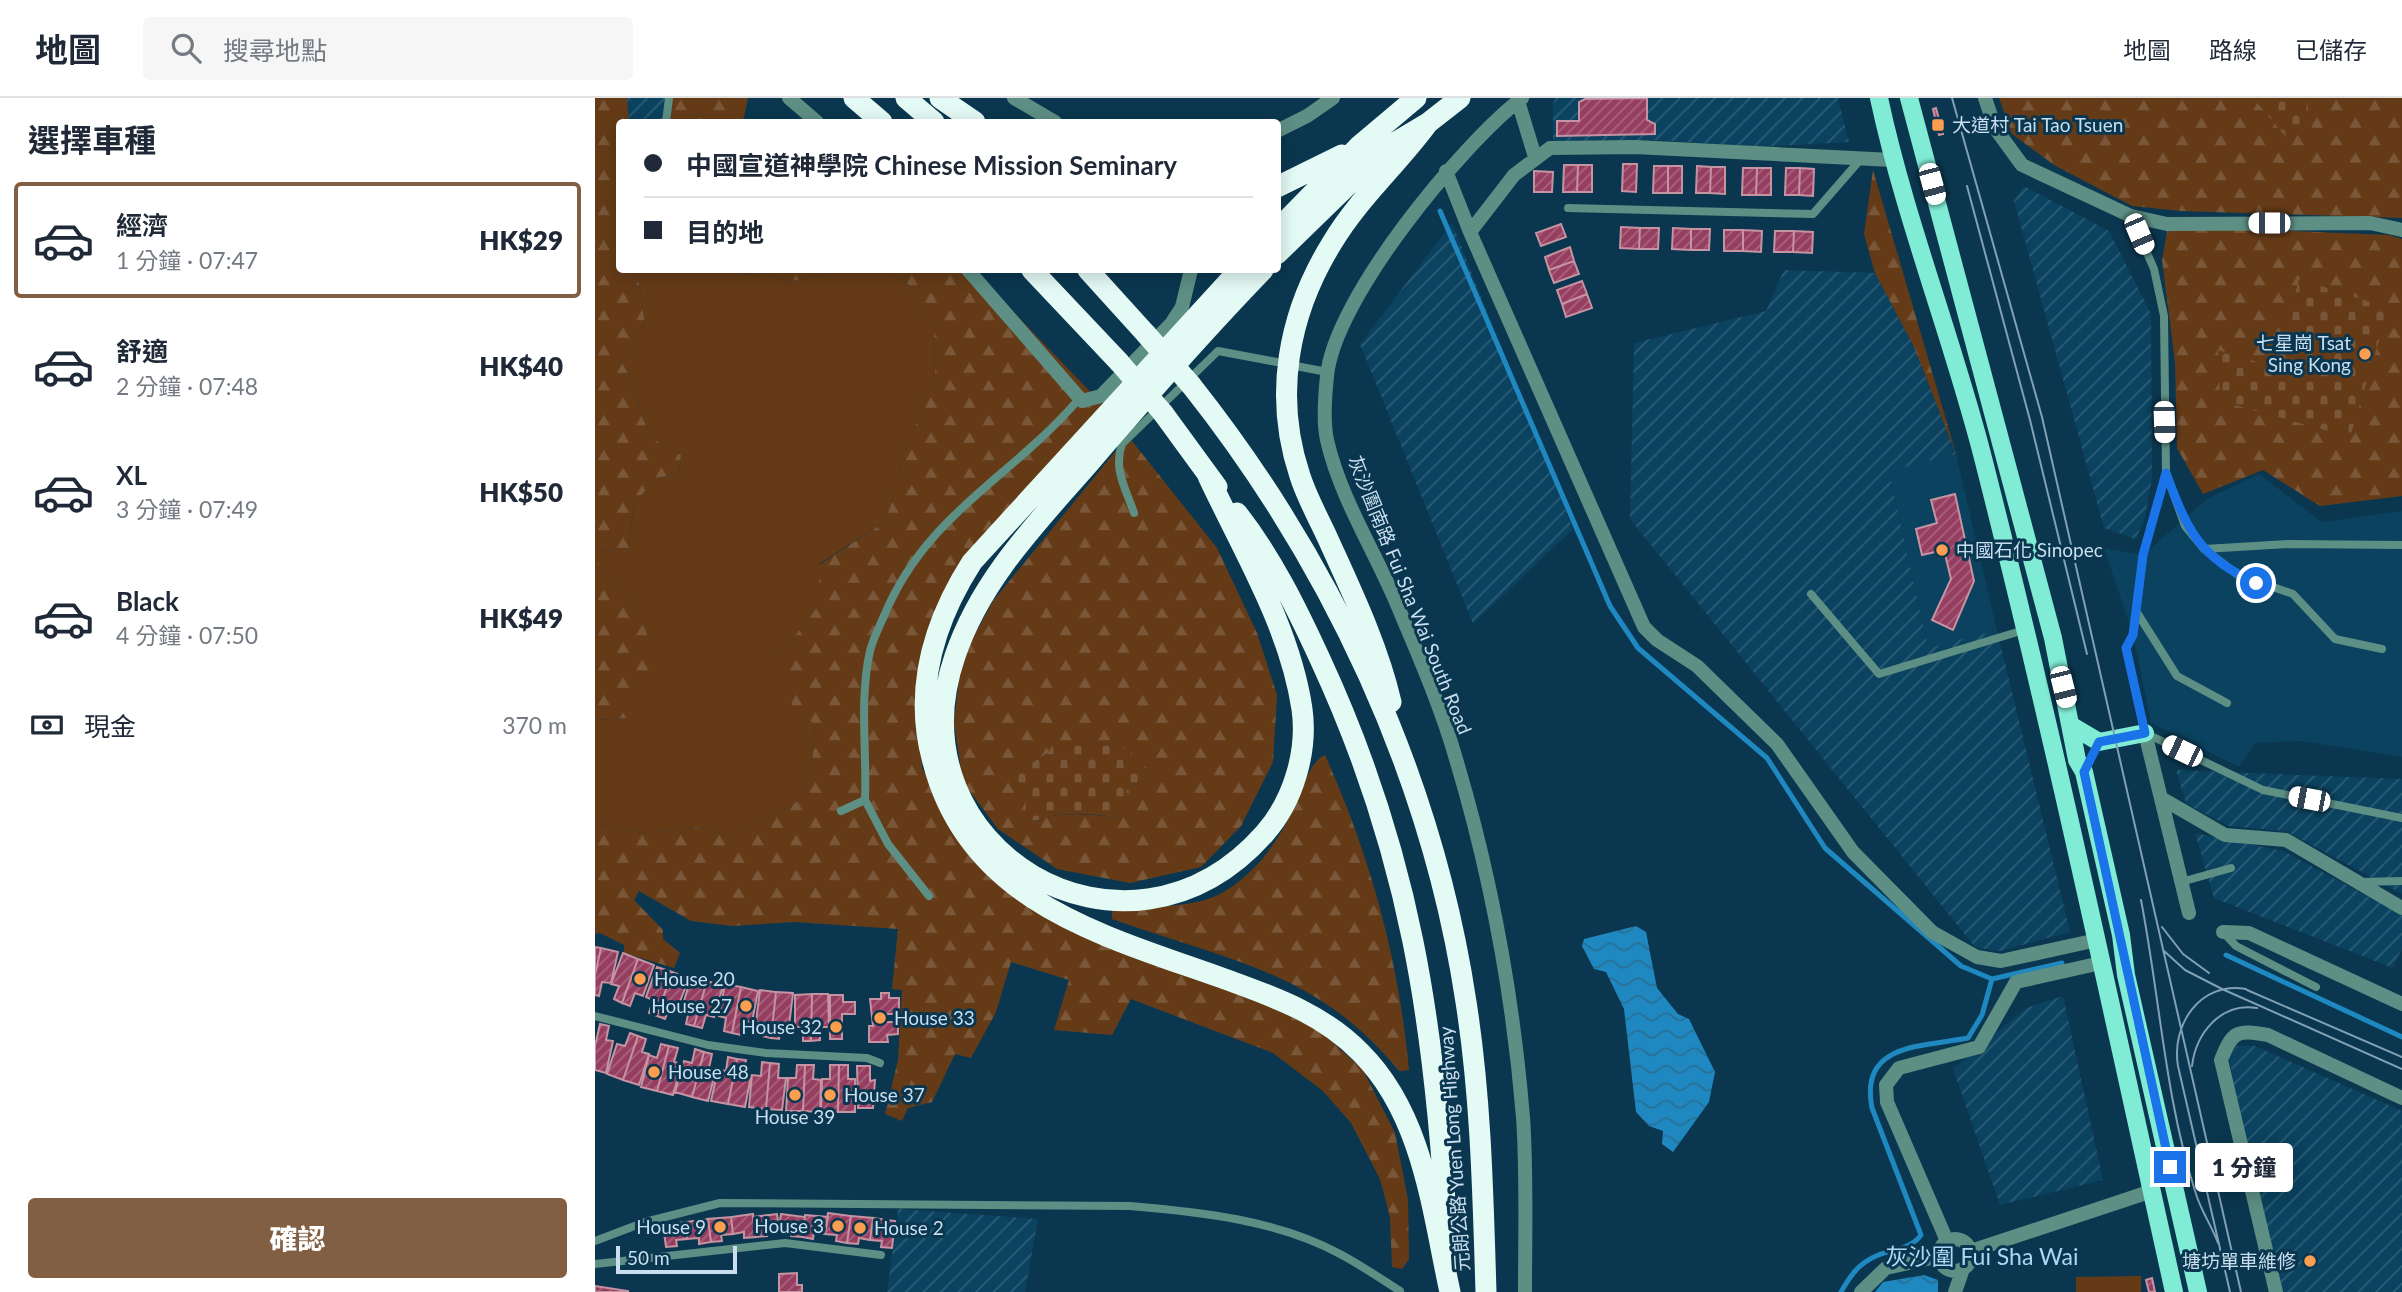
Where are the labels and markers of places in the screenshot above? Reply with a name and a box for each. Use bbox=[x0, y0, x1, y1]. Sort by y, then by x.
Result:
place label: 大道村 Tai Tao Tsuen bbox=[1952, 113, 2123, 136]
marker: 大道村 Tai Tao Tsuen bbox=[1930, 117, 1946, 133]
place label: 七星崗 Tsat Sing Kong bbox=[2256, 331, 2351, 376]
marker: 七星崗 Tsat Sing Kong bbox=[2357, 346, 2373, 362]
place label: 中國石化 Sinopec bbox=[1956, 538, 2103, 561]
marker: 中國石化 Sinopec bbox=[1934, 542, 1950, 558]
place label: House 20 bbox=[654, 967, 735, 990]
marker: House 20 bbox=[632, 971, 648, 987]
place label: House 27 bbox=[651, 994, 732, 1017]
marker: House 27 bbox=[738, 998, 754, 1014]
place label: House 33 bbox=[894, 1006, 975, 1029]
marker: House 33 bbox=[872, 1010, 888, 1026]
place label: House 32 bbox=[741, 1015, 822, 1038]
marker: House 32 bbox=[828, 1019, 844, 1035]
place label: House 48 bbox=[668, 1060, 749, 1083]
marker: House 48 bbox=[646, 1064, 662, 1080]
place label: House 37 bbox=[844, 1083, 925, 1106]
marker: House 39 bbox=[787, 1087, 803, 1103]
marker: House 37 bbox=[822, 1087, 838, 1103]
place label: House 39 bbox=[755, 1105, 835, 1128]
place label: House 3 bbox=[754, 1214, 824, 1237]
place label: House 9 bbox=[636, 1215, 706, 1238]
place label: House 2 bbox=[874, 1216, 944, 1239]
marker: House 3 bbox=[830, 1218, 846, 1234]
marker: House 9 bbox=[712, 1219, 728, 1235]
marker: House 2 bbox=[852, 1220, 868, 1236]
place label: 塘坊單車維修 bbox=[2182, 1249, 2296, 1272]
marker: 塘坊單車維修 bbox=[2302, 1253, 2318, 1269]

